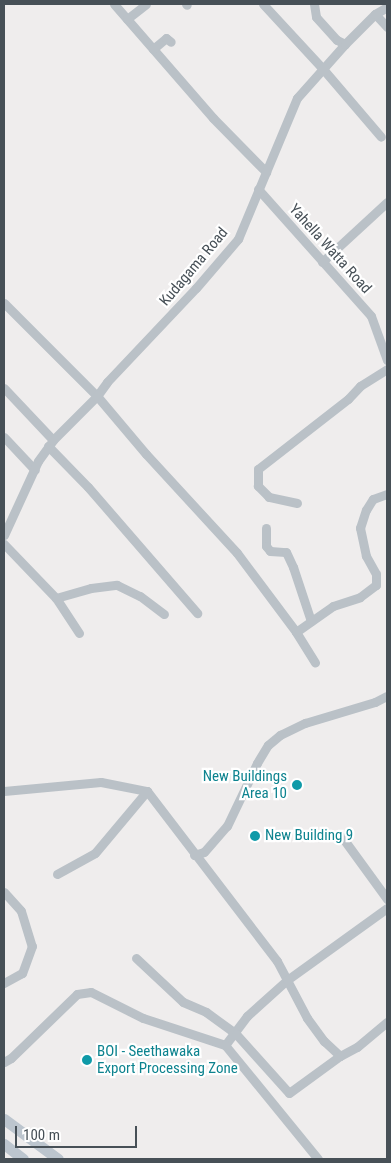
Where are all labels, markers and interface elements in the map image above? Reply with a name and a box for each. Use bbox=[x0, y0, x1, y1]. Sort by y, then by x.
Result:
street label: Yahella Watta Road bbox=[285, 201, 375, 297]
street label: Kudagama Road bbox=[156, 224, 232, 310]
place label: New Buildings Area 10 bbox=[203, 767, 287, 802]
marker: New Buildings Area 10 bbox=[291, 779, 303, 791]
place label: New Building 9 bbox=[265, 827, 353, 845]
marker: New Building 9 bbox=[249, 830, 261, 842]
place label: BOI - Seethawaka Export Processing Zone bbox=[97, 1042, 238, 1077]
marker: BOI - Seethawaka Export Processing Zone bbox=[81, 1054, 93, 1066]
scale bar bbox=[18, 1116, 140, 1148]
text: 100 m bbox=[23, 1126, 60, 1144]

